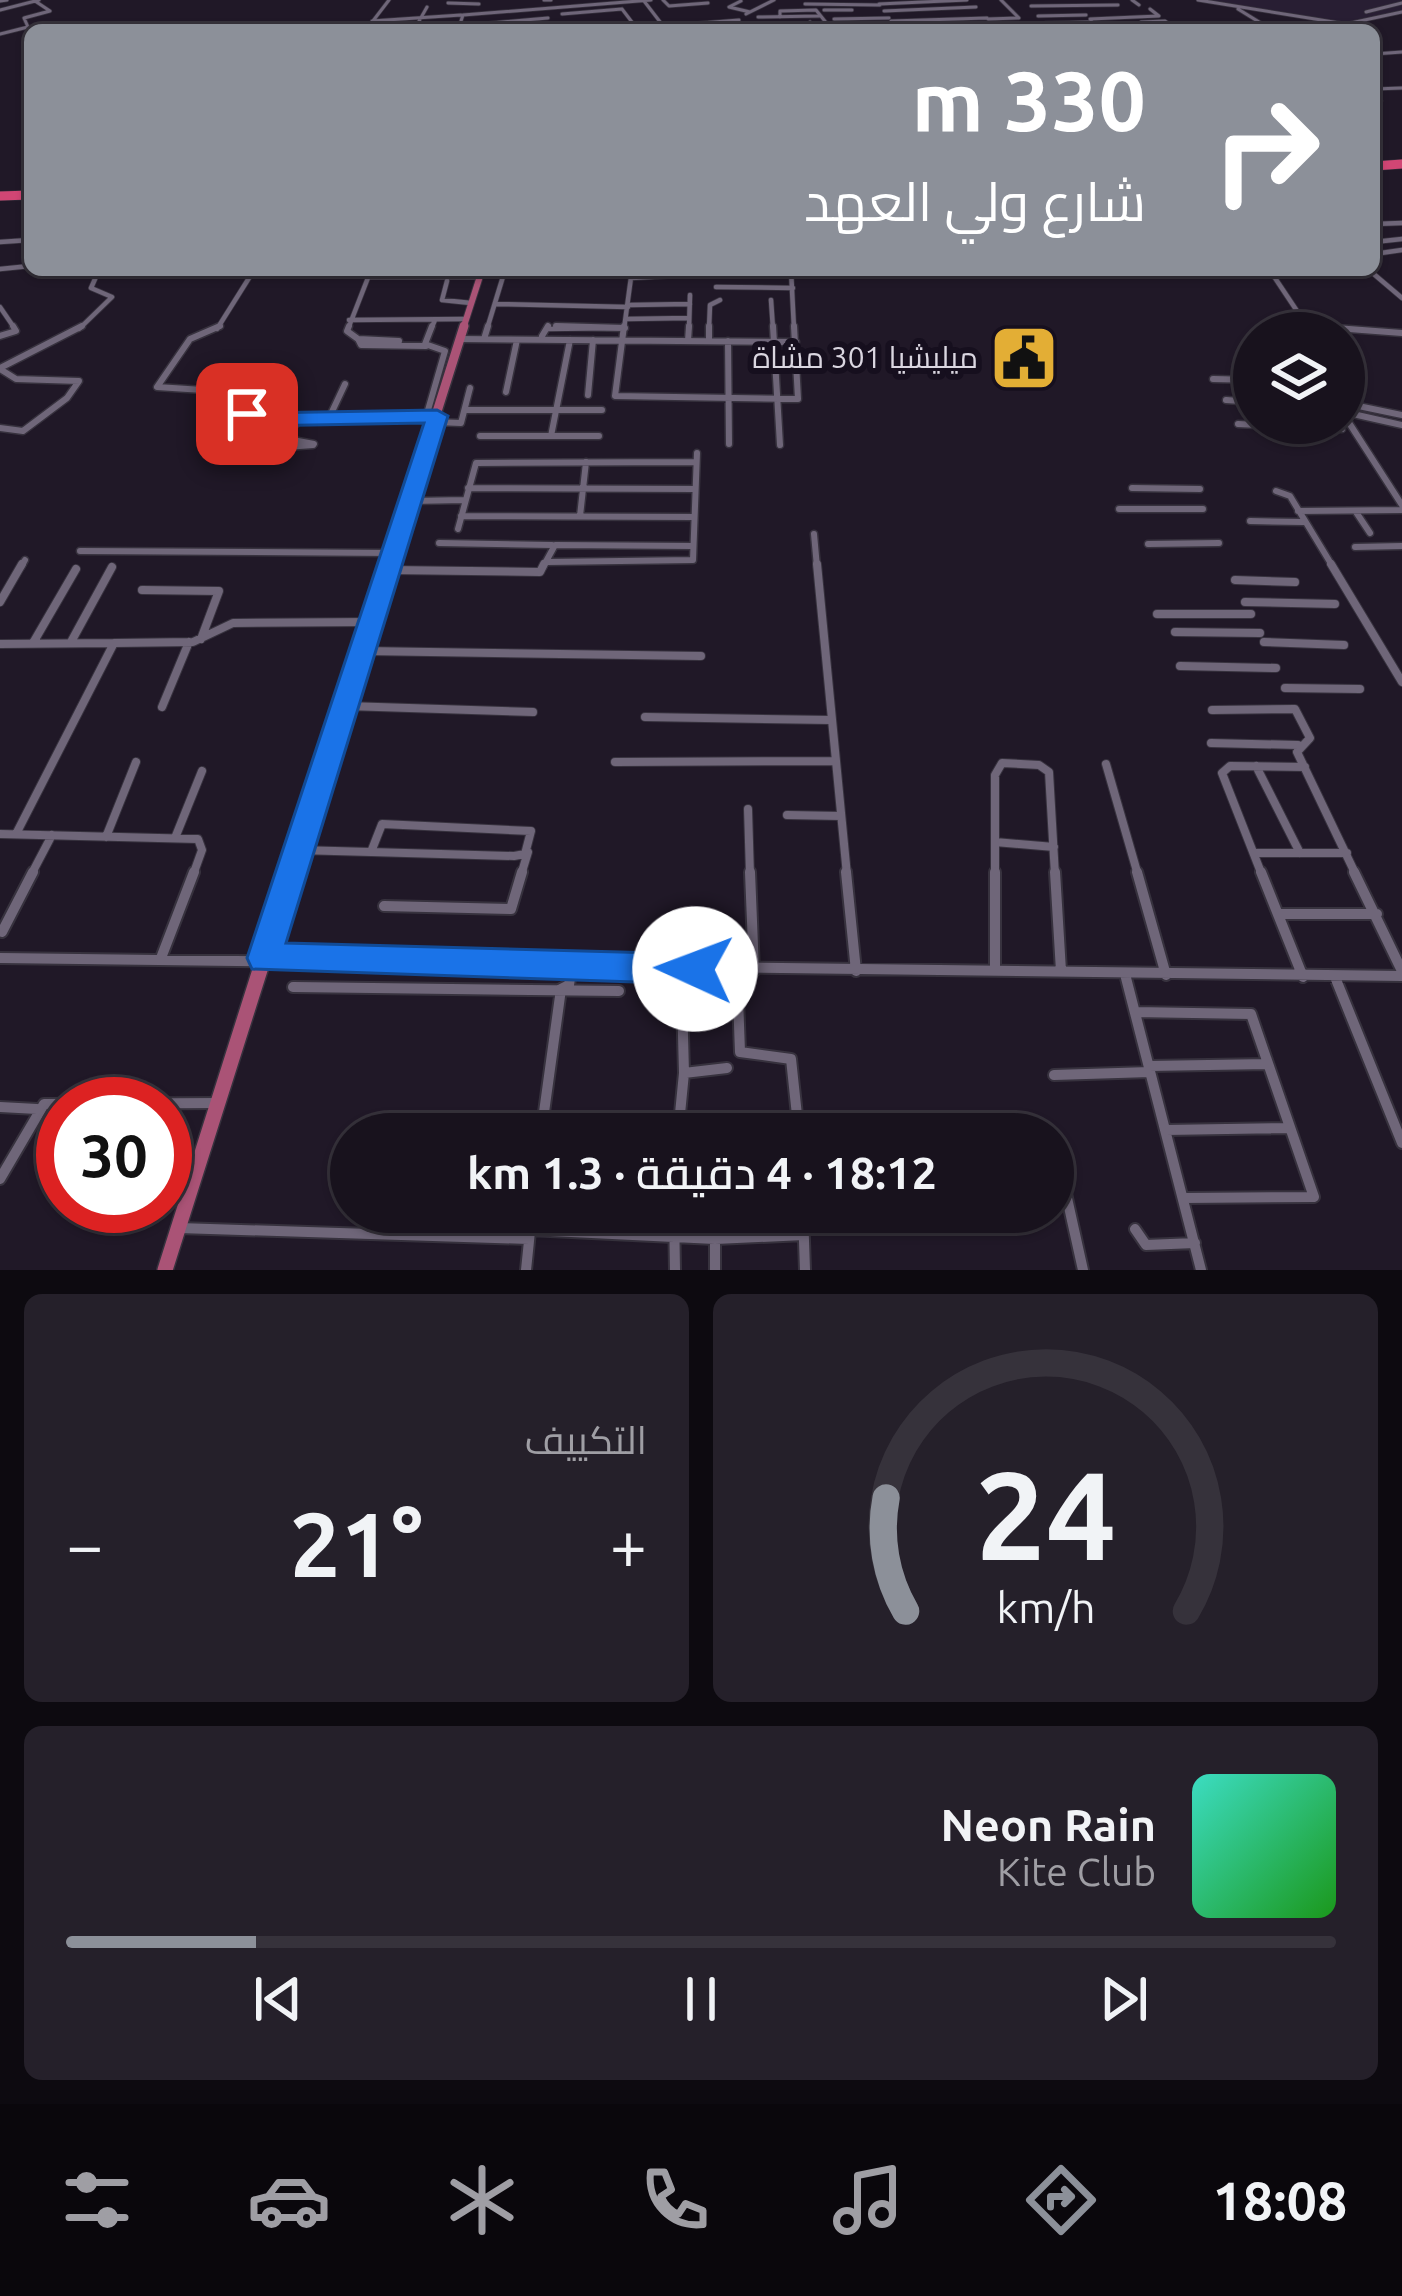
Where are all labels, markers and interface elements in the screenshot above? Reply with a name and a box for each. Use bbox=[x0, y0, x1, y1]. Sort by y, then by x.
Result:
text: 330 m bbox=[912, 53, 1146, 147]
icon: right bbox=[1188, 72, 1344, 228]
text: شارع ولي العهد bbox=[804, 171, 1146, 231]
map controls bbox=[1233, 312, 1365, 444]
button: layers bbox=[1233, 312, 1365, 444]
public building icon: ميليشيا 301 مشاة bbox=[989, 323, 1059, 393]
place label: ميليشيا 301 مشاة bbox=[752, 340, 978, 374]
pin bbox=[196, 363, 298, 465]
icon: arrive bbox=[214, 381, 280, 447]
position arrow bbox=[632, 906, 758, 1032]
speed limit sign: 30 bbox=[36, 1077, 192, 1233]
text: 18:12 · 4 دقيقة · 1.3 km bbox=[467, 1147, 937, 1198]
text: التكييف bbox=[525, 1418, 647, 1461]
text: 24 bbox=[975, 1444, 1116, 1584]
text: 21° bbox=[290, 1493, 423, 1594]
text: − bbox=[66, 1507, 103, 1581]
text: + bbox=[610, 1507, 647, 1581]
text: km/h bbox=[996, 1583, 1095, 1631]
text: Neon Rain bbox=[941, 1799, 1156, 1850]
text: Kite Club bbox=[997, 1850, 1156, 1893]
icon: previous bbox=[245, 1966, 311, 2032]
icon: pause bbox=[668, 1966, 734, 2032]
icon: next bbox=[1091, 1966, 1157, 2032]
icon: filters bbox=[55, 2158, 139, 2242]
icon: car bbox=[247, 2158, 331, 2242]
icon: climate bbox=[440, 2158, 524, 2242]
icon: phone bbox=[633, 2158, 717, 2242]
icon: music bbox=[826, 2158, 910, 2242]
icon: directions bbox=[1019, 2158, 1103, 2242]
text: 18:08 bbox=[1212, 2170, 1348, 2230]

